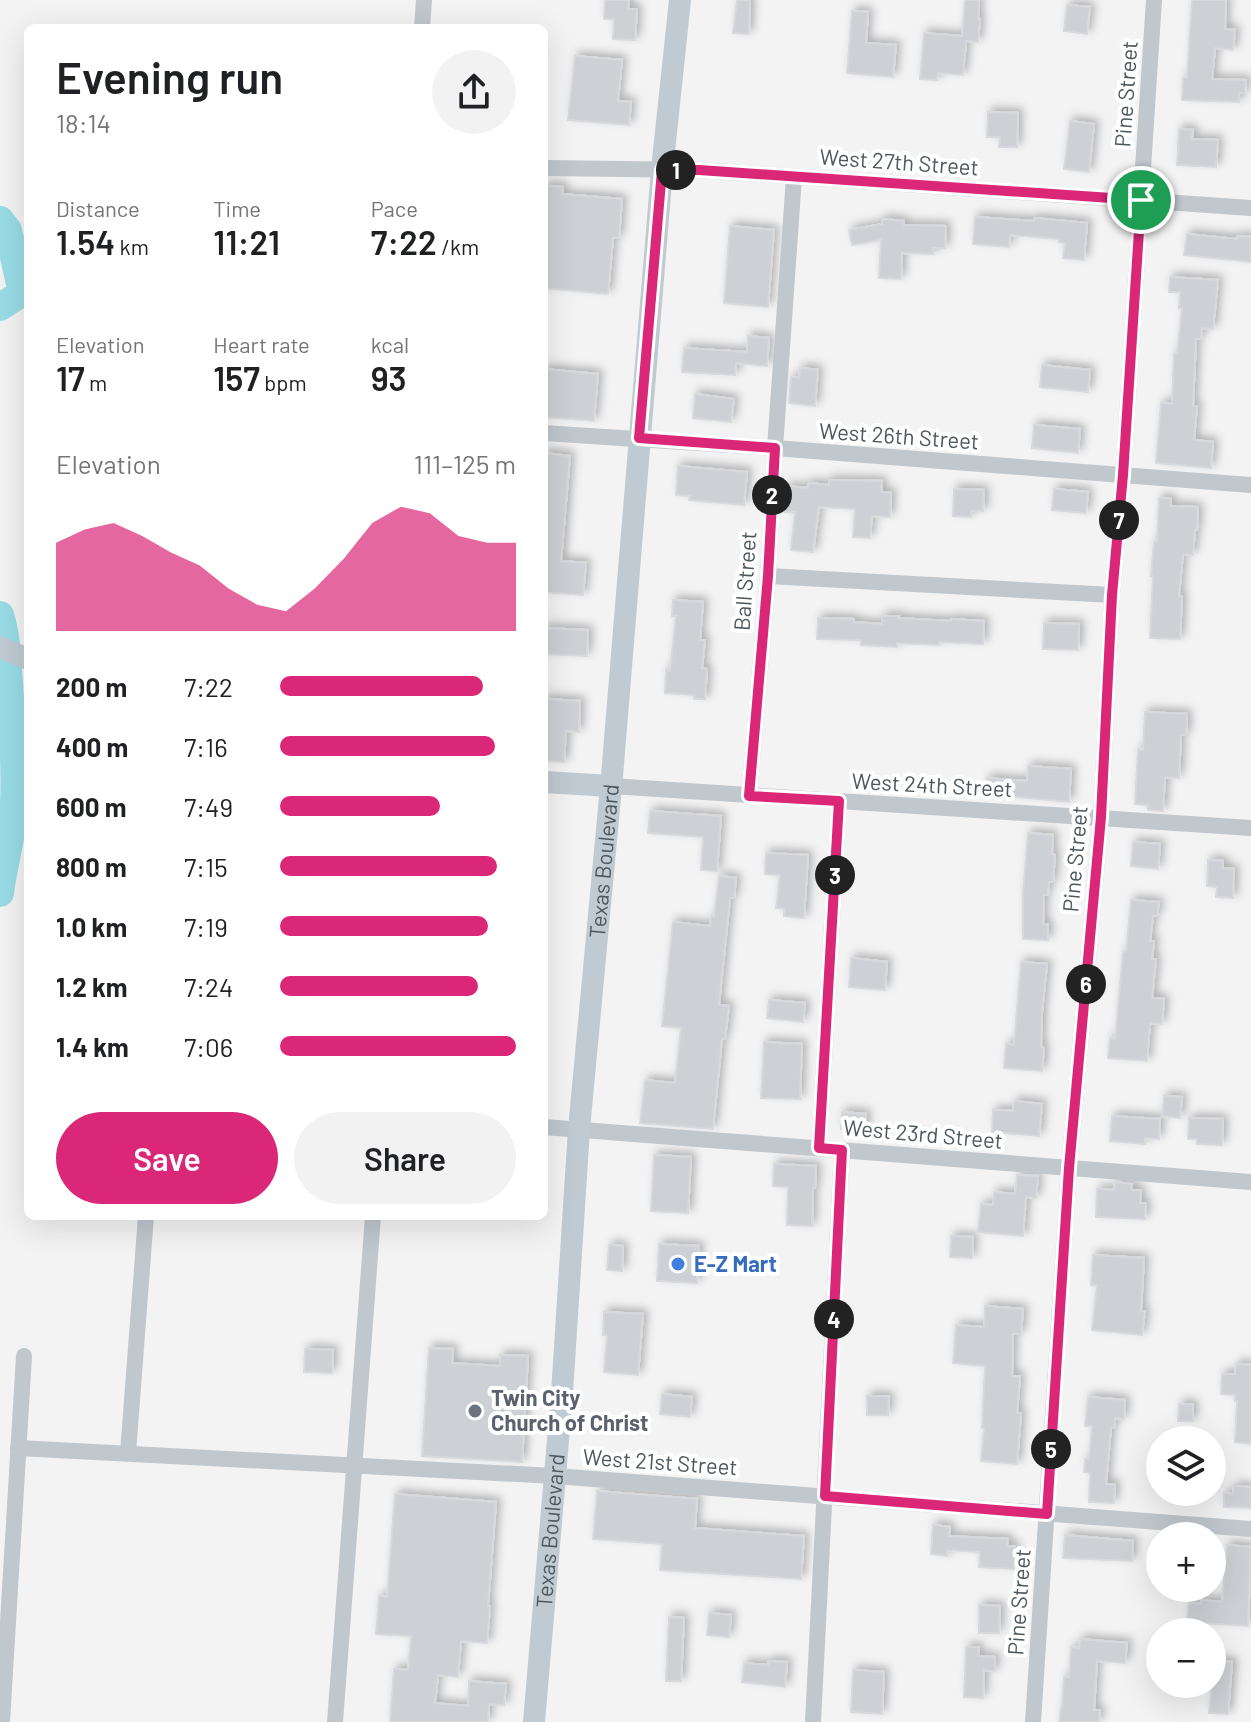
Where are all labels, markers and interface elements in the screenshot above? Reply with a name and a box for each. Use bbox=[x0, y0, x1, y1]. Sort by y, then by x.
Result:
street label: Pine Street bbox=[1108, 40, 1142, 148]
text: Evening run bbox=[56, 50, 283, 103]
button: share bbox=[432, 50, 516, 134]
text: 18:14 bbox=[56, 107, 111, 138]
street label: West 27th Street bbox=[819, 142, 979, 180]
pin: 1 bbox=[656, 150, 696, 190]
text: 1 bbox=[672, 157, 680, 183]
pin bbox=[1107, 166, 1175, 234]
icon: arrive bbox=[1119, 178, 1163, 222]
text: Distance bbox=[56, 195, 140, 221]
text: Time bbox=[213, 195, 261, 221]
text: Pace bbox=[371, 195, 418, 221]
text: 1.54 bbox=[56, 221, 115, 262]
text: 11:21 bbox=[213, 221, 280, 262]
text: 7:22 bbox=[371, 221, 437, 262]
text: km bbox=[115, 233, 149, 259]
text: /km bbox=[437, 233, 479, 259]
text: Elevation bbox=[56, 331, 145, 357]
text: Heart rate bbox=[213, 331, 310, 357]
text: kcal bbox=[371, 331, 409, 357]
text: 17 bbox=[56, 357, 85, 398]
text: 157 bbox=[213, 357, 260, 398]
text: 93 bbox=[371, 357, 407, 398]
text: m bbox=[85, 369, 107, 395]
text: bpm bbox=[260, 369, 307, 395]
street label: West 26th Street bbox=[818, 416, 980, 454]
text: Elevation bbox=[56, 448, 161, 479]
text: 111–125 m bbox=[414, 448, 516, 479]
pin: 2 bbox=[752, 475, 792, 515]
text: 2 bbox=[766, 482, 778, 508]
pin: 7 bbox=[1099, 500, 1139, 540]
text: 7 bbox=[1114, 507, 1124, 533]
street label: Ball Street bbox=[728, 530, 760, 631]
text: 200 m bbox=[56, 671, 127, 702]
text: 7:22 bbox=[184, 671, 233, 702]
text: 400 m bbox=[56, 731, 128, 762]
text: 7:16 bbox=[184, 731, 228, 762]
street label: West 24th Street bbox=[851, 767, 1013, 801]
street label: Texas Boulevard bbox=[583, 783, 623, 939]
text: 600 m bbox=[56, 791, 127, 822]
text: 7:49 bbox=[184, 791, 233, 822]
street label: Pine Street bbox=[1056, 805, 1092, 913]
text: 800 m bbox=[56, 851, 127, 882]
text: 7:15 bbox=[184, 851, 228, 882]
pin: 3 bbox=[815, 855, 855, 895]
text: 3 bbox=[829, 862, 841, 888]
text: 1.0 km bbox=[56, 911, 127, 942]
text: 7:19 bbox=[184, 911, 228, 942]
pin: 6 bbox=[1066, 964, 1106, 1004]
text: 1.2 km bbox=[56, 971, 128, 1002]
text: 7:24 bbox=[184, 971, 233, 1002]
text: 6 bbox=[1080, 971, 1092, 997]
text: 1.4 km bbox=[56, 1031, 129, 1062]
text: 7:06 bbox=[184, 1031, 233, 1062]
button: Save bbox=[56, 1112, 278, 1204]
button: Share bbox=[294, 1112, 516, 1204]
street label: West 23rd Street bbox=[842, 1113, 1004, 1153]
place label: E-Z Mart bbox=[694, 1250, 777, 1276]
marker: E-Z Mart bbox=[669, 1255, 687, 1273]
pin: 4 bbox=[814, 1299, 854, 1339]
text: 4 bbox=[827, 1306, 841, 1332]
place label: Twin City Church of Christ bbox=[491, 1384, 648, 1435]
marker: Twin City Church of Christ bbox=[466, 1402, 484, 1420]
map controls bbox=[1146, 1426, 1226, 1698]
button: layers bbox=[1146, 1426, 1226, 1506]
pin: 5 bbox=[1031, 1429, 1071, 1469]
text: 5 bbox=[1045, 1436, 1057, 1462]
street label: West 21st Street bbox=[582, 1443, 738, 1479]
street label: Texas Boulevard bbox=[530, 1452, 569, 1609]
button: + bbox=[1146, 1522, 1226, 1602]
street label: Pine Street bbox=[1001, 1548, 1035, 1656]
button: − bbox=[1146, 1618, 1226, 1698]

